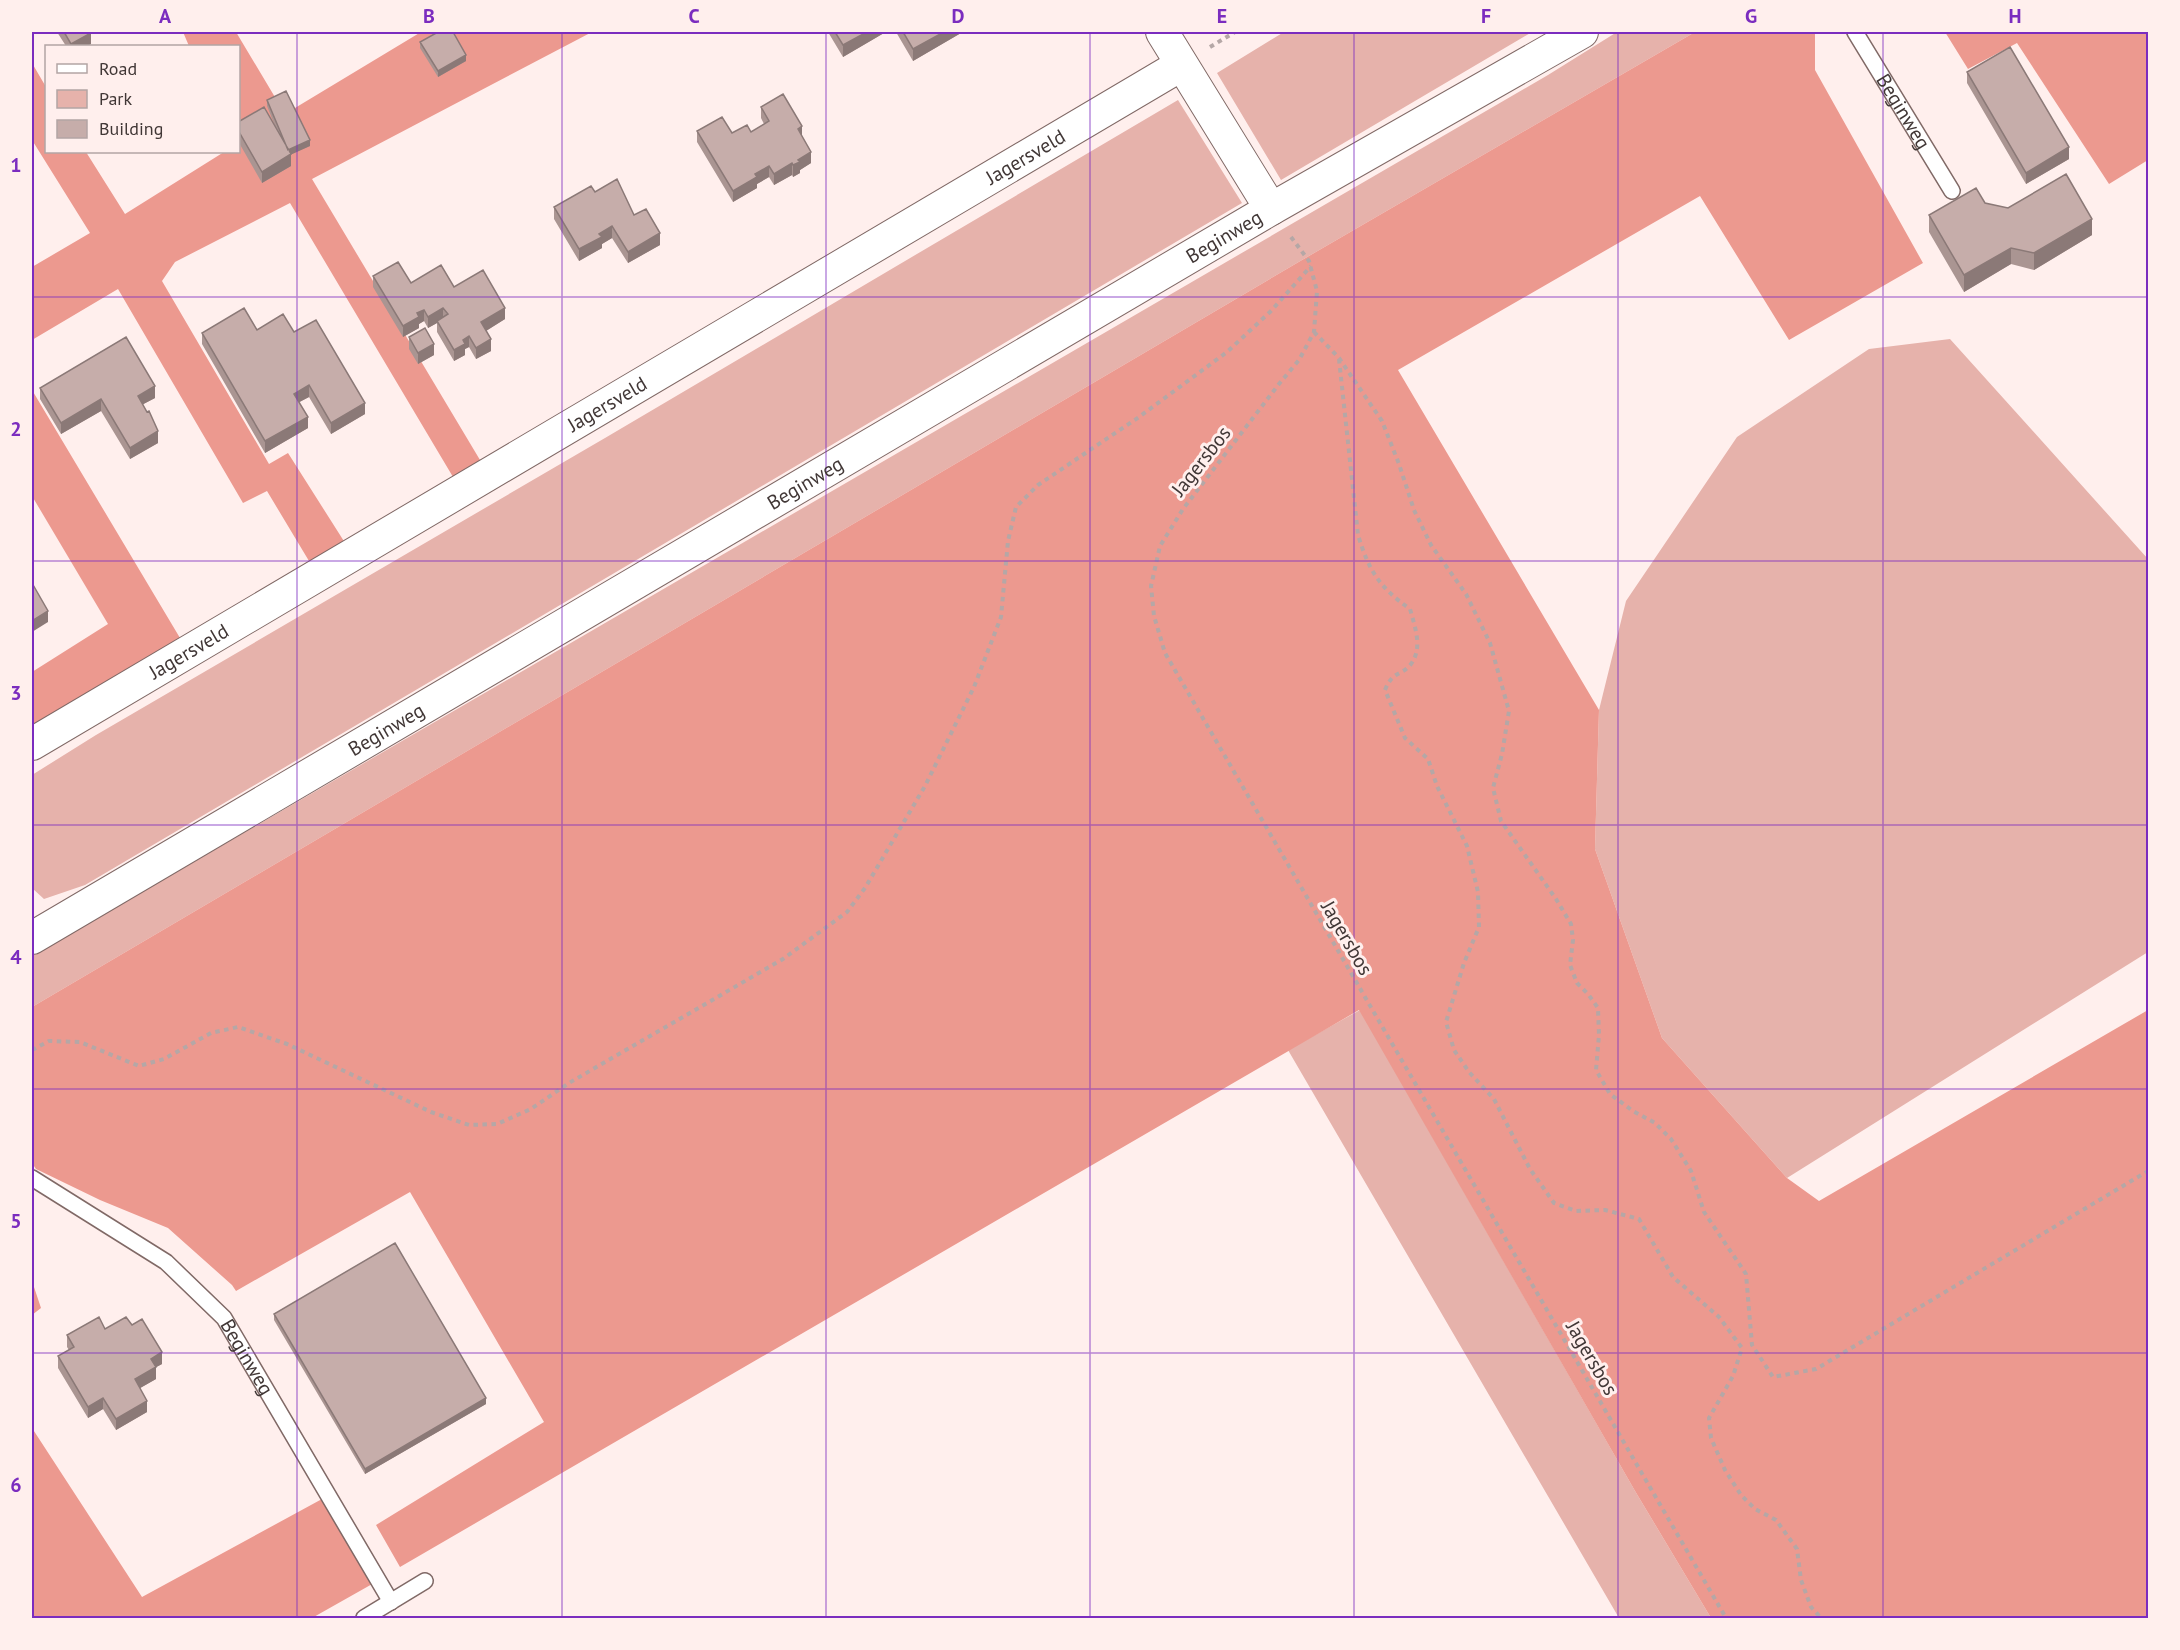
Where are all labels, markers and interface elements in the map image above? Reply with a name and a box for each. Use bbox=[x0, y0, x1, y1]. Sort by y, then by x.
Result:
text: A bbox=[159, 3, 172, 29]
text: B bbox=[423, 3, 435, 29]
text: C bbox=[688, 3, 700, 29]
text: D bbox=[952, 3, 965, 29]
text: E bbox=[1217, 3, 1227, 29]
text: F bbox=[1481, 3, 1491, 29]
text: G bbox=[1745, 3, 1757, 29]
text: H bbox=[2008, 3, 2022, 29]
legend bbox=[45, 45, 240, 153]
text: Road bbox=[99, 57, 137, 80]
street label: Beginweg bbox=[1870, 69, 1936, 154]
text: Park bbox=[99, 87, 132, 110]
text: Building bbox=[99, 117, 163, 140]
street label: Jagersveld bbox=[980, 123, 1070, 191]
text: 1 bbox=[10, 152, 22, 178]
street label: Beginweg bbox=[1181, 204, 1267, 269]
street label: Jagersveld bbox=[562, 371, 652, 438]
text: 2 bbox=[10, 416, 22, 442]
street label: Jagersbos bbox=[1165, 421, 1236, 502]
street label: Beginweg bbox=[762, 451, 848, 516]
street label: Jagersveld bbox=[143, 618, 233, 686]
text: 3 bbox=[10, 680, 22, 706]
street label: Beginweg bbox=[343, 697, 429, 762]
street label: Jagersbos bbox=[1315, 895, 1379, 980]
text: 4 bbox=[10, 944, 22, 970]
text: 5 bbox=[10, 1208, 22, 1234]
street label: Beginweg bbox=[214, 1314, 279, 1400]
street label: Jagersbos bbox=[1560, 1315, 1624, 1400]
text: 6 bbox=[10, 1472, 22, 1498]

